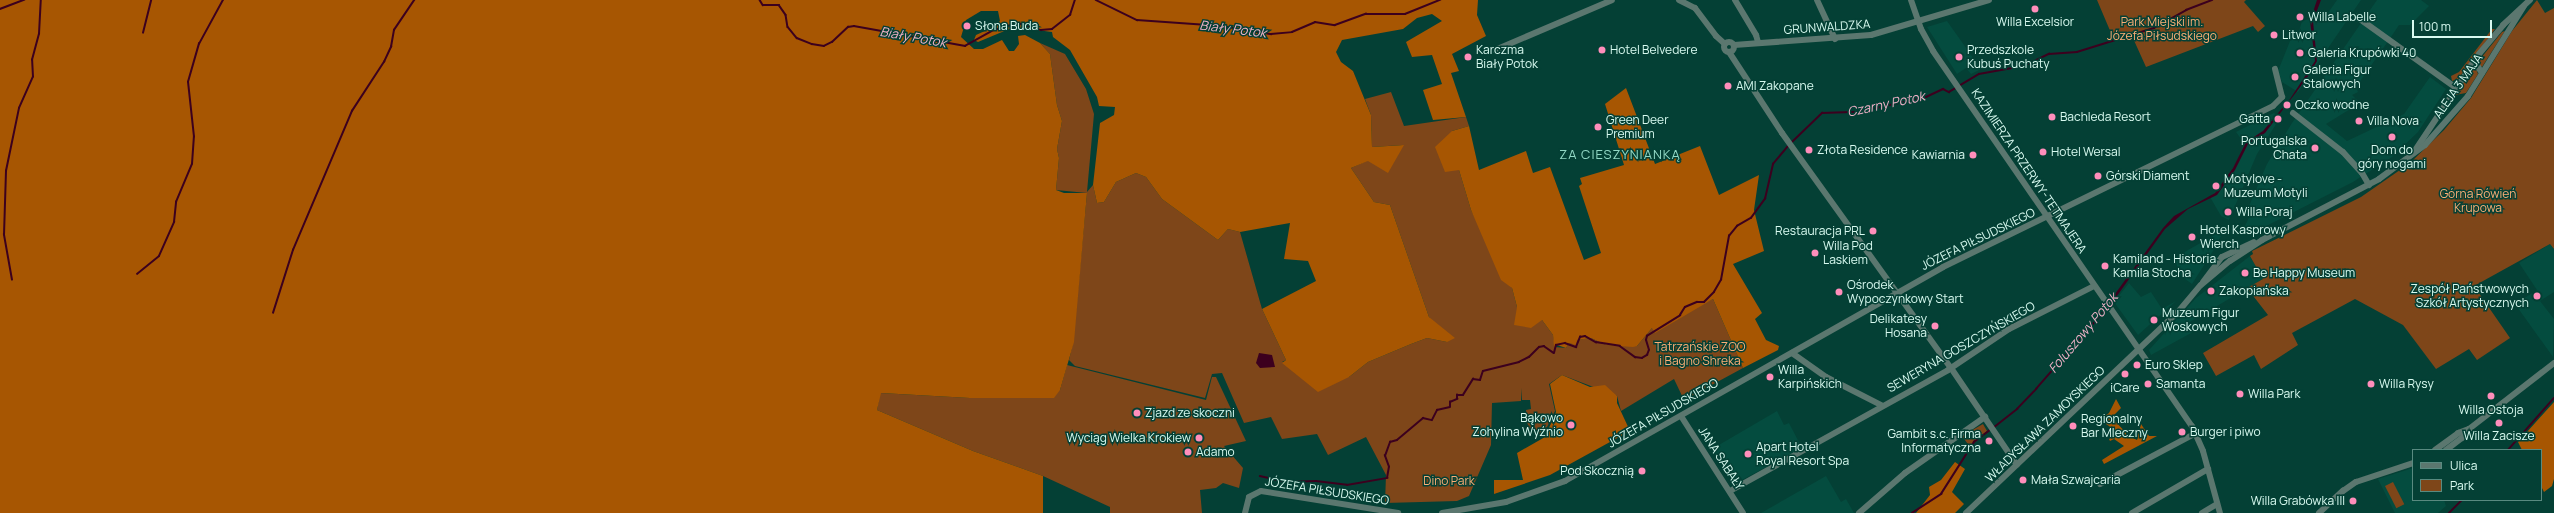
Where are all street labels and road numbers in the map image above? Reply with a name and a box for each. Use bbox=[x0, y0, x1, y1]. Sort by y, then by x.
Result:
street label: GRUNWALDZKA bbox=[1783, 17, 1871, 37]
street label: ALEJA 3 MAJA bbox=[2430, 51, 2486, 121]
street label: KAZIMIERZA PRZERWY-TETMAJERA bbox=[1968, 86, 2090, 256]
street label: JÓZEFA PIŁSUDSKIEGO bbox=[1918, 205, 2038, 273]
street label: SEWERYNA GOSZCZYŃSKIEGO bbox=[1885, 299, 2037, 395]
street label: WŁADYSŁAWA ZAMOYSKIEGO bbox=[1982, 363, 2108, 485]
street label: JÓZEFA PIŁSUDSKIEGO bbox=[1605, 375, 1721, 451]
street label: JANA SABAŁY bbox=[1695, 424, 1747, 492]
street label: JÓZEFA PIŁSUDSKIEGO bbox=[1264, 474, 1390, 508]

